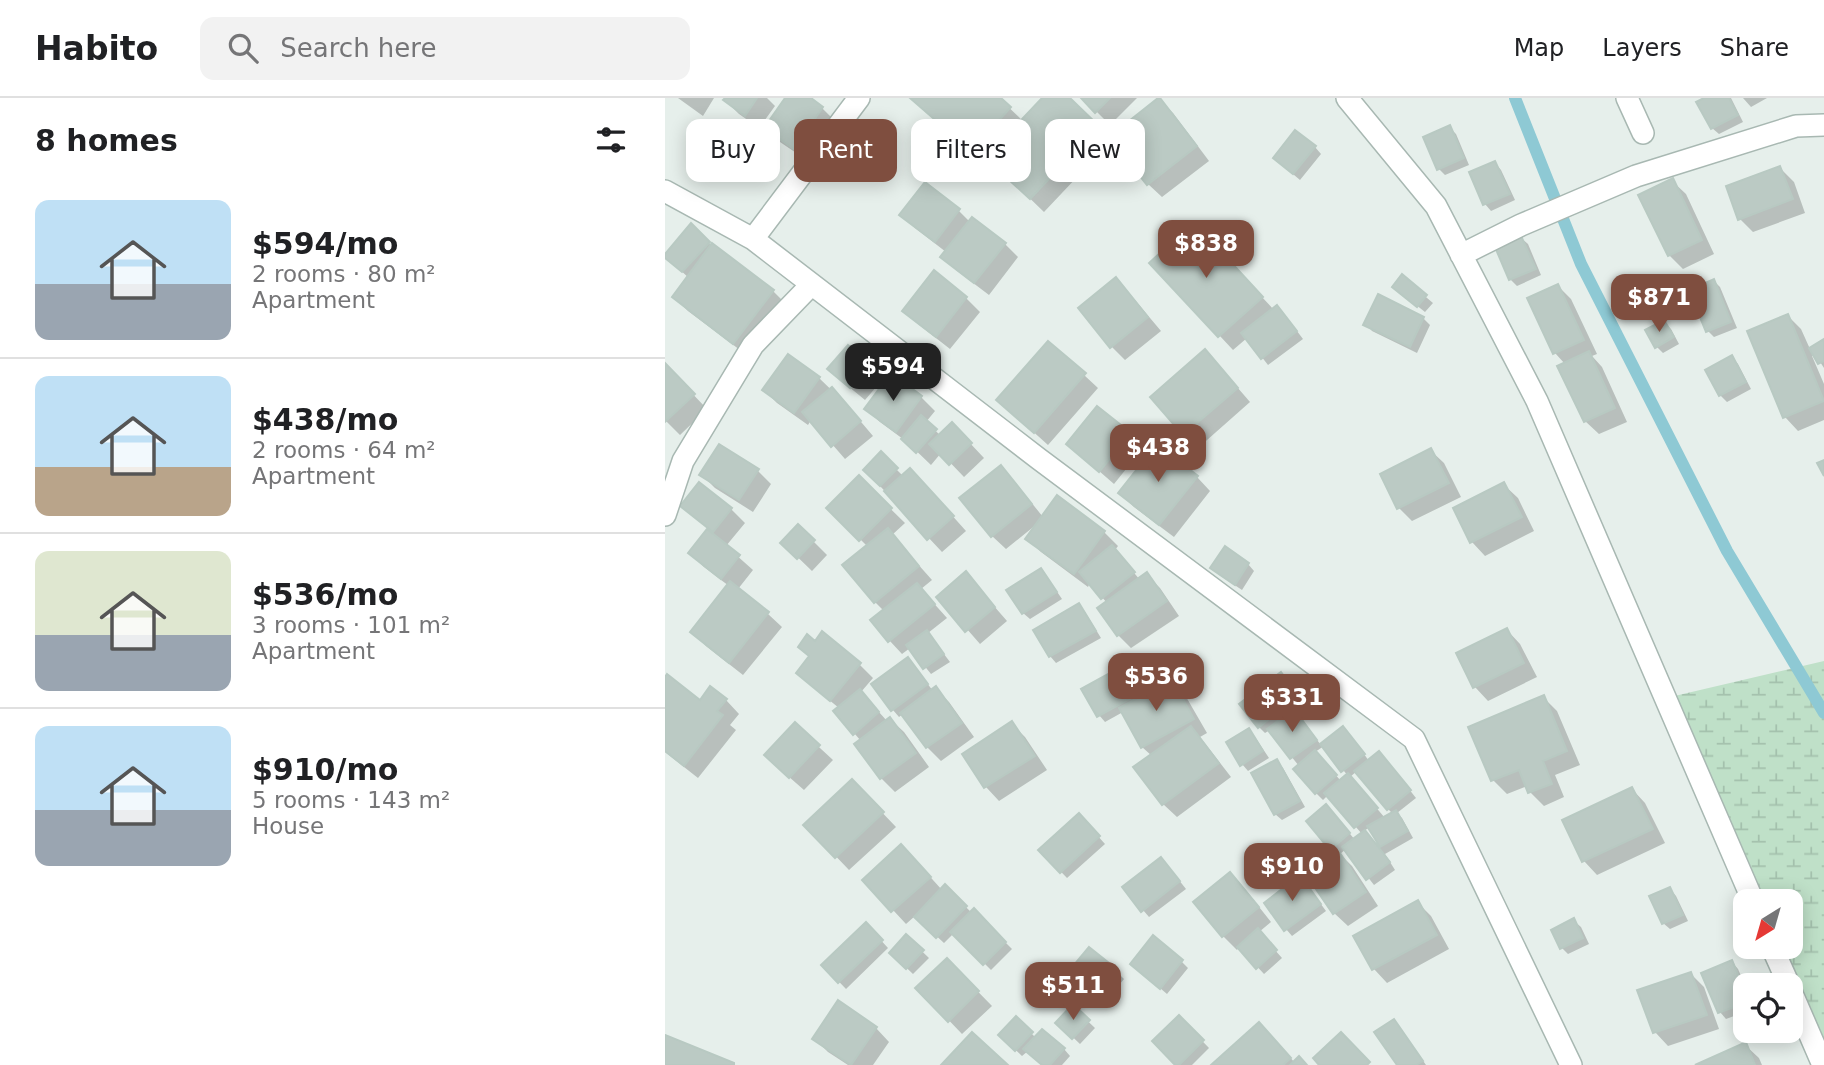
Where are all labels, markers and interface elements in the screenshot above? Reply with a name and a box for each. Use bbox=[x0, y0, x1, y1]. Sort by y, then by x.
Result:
search box bbox=[200, 17, 690, 80]
text: Habito bbox=[35, 29, 158, 68]
icon: search bbox=[224, 29, 262, 67]
text: Search here bbox=[280, 33, 436, 63]
text: Map bbox=[1514, 34, 1564, 62]
text: Layers bbox=[1602, 34, 1682, 62]
text: Share bbox=[1720, 34, 1789, 62]
chip: Buy bbox=[686, 119, 780, 182]
chip: Rent bbox=[794, 119, 897, 182]
chip: Filters bbox=[911, 119, 1031, 182]
chip: New bbox=[1045, 119, 1145, 182]
icon: filters bbox=[592, 121, 630, 159]
text: 8 homes bbox=[35, 123, 178, 158]
pin: $838 bbox=[1165, 220, 1247, 280]
text: $594/mo bbox=[252, 226, 398, 261]
icon: home bbox=[91, 228, 175, 312]
text: $838 bbox=[1174, 230, 1238, 256]
text: 2 rooms · 80 m² bbox=[252, 261, 436, 287]
pin: $871 bbox=[1618, 274, 1700, 334]
text: $871 bbox=[1627, 284, 1691, 310]
text: Apartment bbox=[252, 287, 375, 313]
pin: $594 bbox=[852, 344, 934, 403]
text: $594 bbox=[861, 353, 925, 379]
text: $438/mo bbox=[252, 402, 398, 437]
icon: home bbox=[91, 404, 175, 488]
pin: $438 bbox=[1117, 424, 1199, 484]
text: $438 bbox=[1126, 434, 1190, 460]
text: 2 rooms · 64 m² bbox=[252, 437, 436, 463]
text: Apartment bbox=[252, 463, 375, 489]
text: $536/mo bbox=[252, 577, 398, 612]
icon: home bbox=[91, 579, 175, 663]
text: 3 rooms · 101 m² bbox=[252, 612, 450, 638]
text: Apartment bbox=[252, 638, 375, 664]
pin: $536 bbox=[1115, 654, 1197, 713]
text: $536 bbox=[1124, 663, 1188, 689]
pin: $331 bbox=[1251, 674, 1333, 734]
text: $331 bbox=[1260, 684, 1324, 710]
text: $910/mo bbox=[252, 752, 398, 787]
icon: home bbox=[91, 754, 175, 838]
text: 5 rooms · 143 m² bbox=[252, 787, 450, 813]
text: House bbox=[252, 813, 324, 839]
pin: $910 bbox=[1251, 844, 1333, 903]
text: $910 bbox=[1260, 853, 1324, 879]
north arrow bbox=[1733, 889, 1803, 959]
map controls bbox=[1733, 889, 1803, 1043]
pin: $511 bbox=[1032, 962, 1114, 1022]
text: $511 bbox=[1041, 972, 1105, 998]
button: locate bbox=[1733, 973, 1803, 1043]

